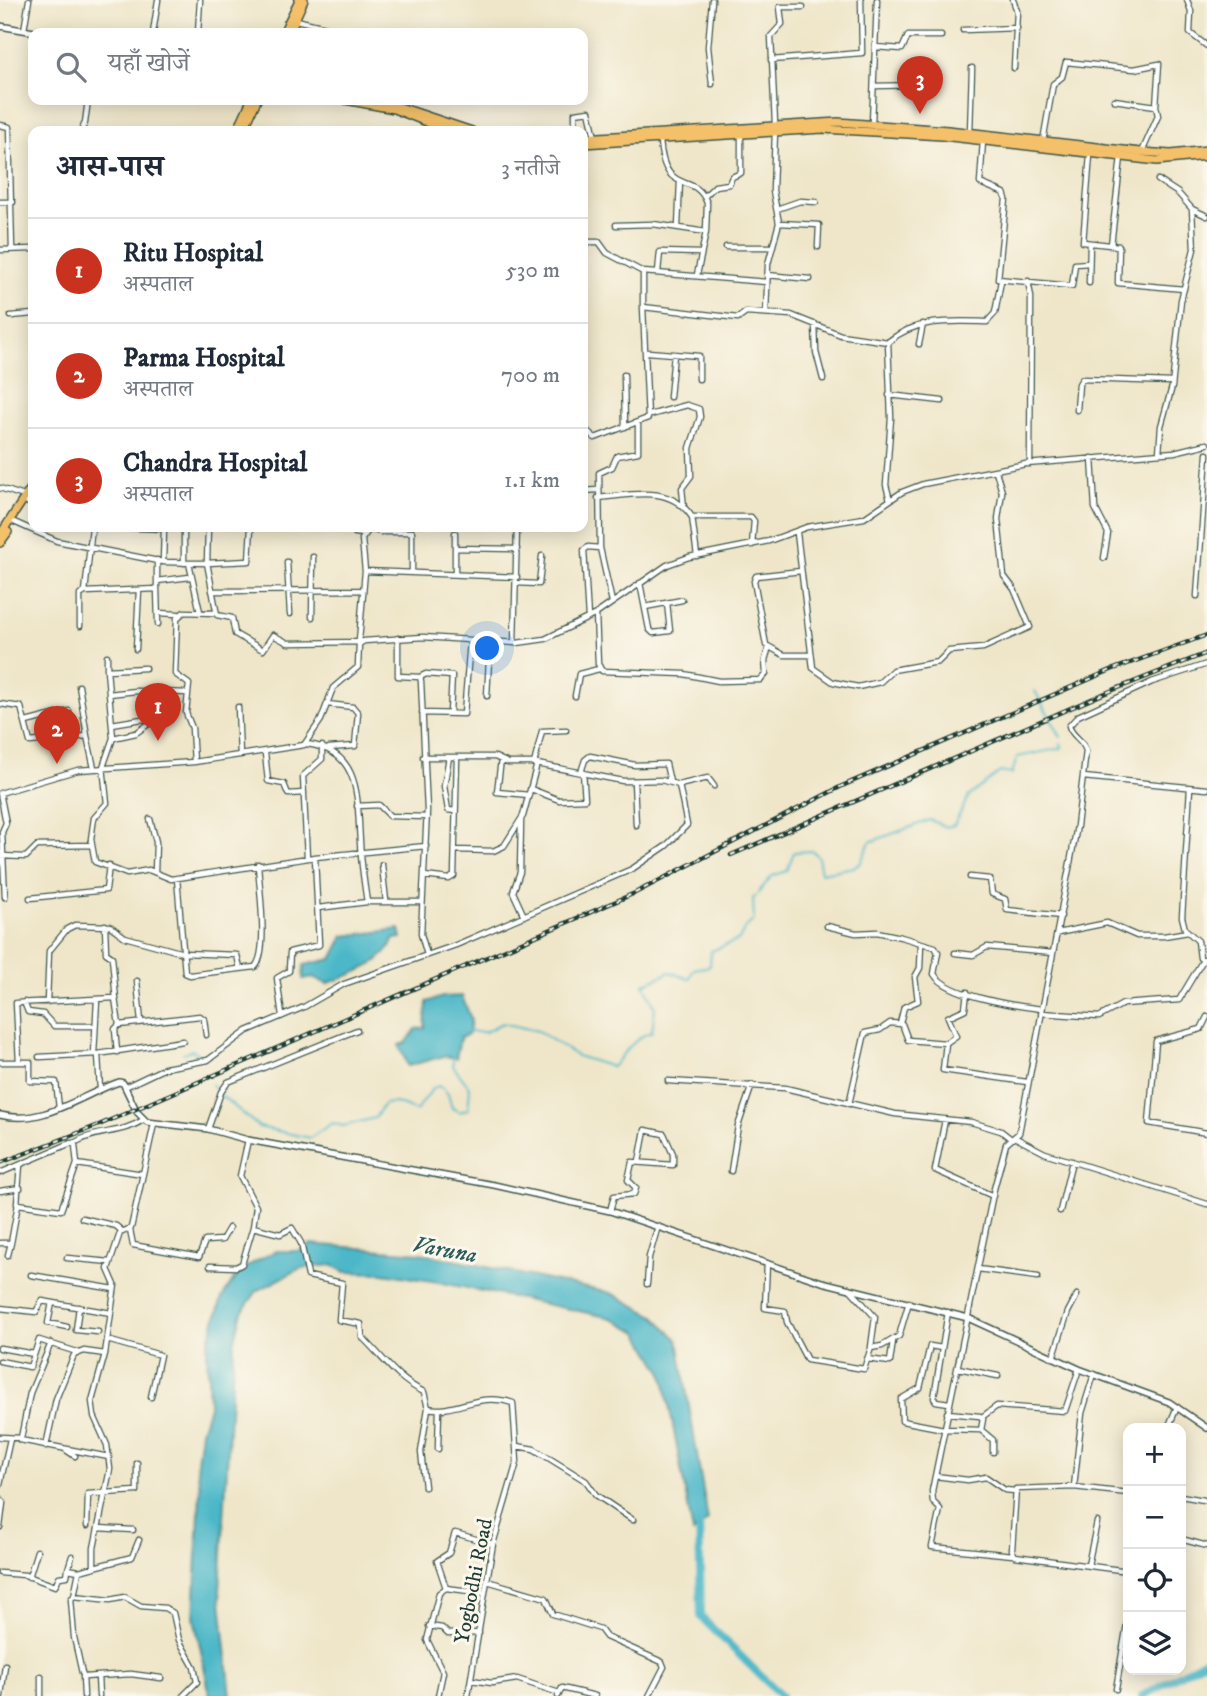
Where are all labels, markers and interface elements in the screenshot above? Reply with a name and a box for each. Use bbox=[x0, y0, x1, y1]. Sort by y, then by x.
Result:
search box bbox=[28, 28, 588, 105]
text: यहाँ खोजें bbox=[108, 47, 190, 80]
icon: search bbox=[52, 48, 90, 86]
pin: 3 bbox=[897, 56, 943, 114]
text: आस-पास bbox=[56, 149, 164, 186]
text: 3 नतीजे bbox=[501, 154, 560, 183]
text: Ritu Hospital bbox=[123, 237, 263, 270]
text: 1 bbox=[75, 256, 83, 285]
text: 530 m bbox=[505, 256, 560, 285]
text: अस्पताल bbox=[123, 270, 193, 299]
text: Parma Hospital bbox=[123, 342, 285, 375]
text: 2 bbox=[73, 361, 85, 390]
text: 700 m bbox=[501, 361, 560, 390]
text: अस्पताल bbox=[123, 375, 193, 404]
text: Chandra Hospital bbox=[123, 447, 307, 480]
text: 3 bbox=[75, 466, 83, 495]
text: 1.1 km bbox=[504, 466, 560, 495]
text: अस्पताल bbox=[123, 480, 193, 509]
your location bbox=[470, 631, 504, 665]
pin: 1 bbox=[135, 683, 181, 741]
pin: 2 bbox=[34, 706, 80, 764]
water label: Varuna bbox=[410, 1231, 479, 1270]
map controls bbox=[1123, 1423, 1186, 1675]
button: + bbox=[1123, 1423, 1186, 1486]
button: − bbox=[1123, 1486, 1186, 1549]
street label: Yogbodhi Road bbox=[449, 1516, 499, 1646]
button: locate bbox=[1123, 1549, 1186, 1612]
button: layers bbox=[1123, 1612, 1186, 1675]

